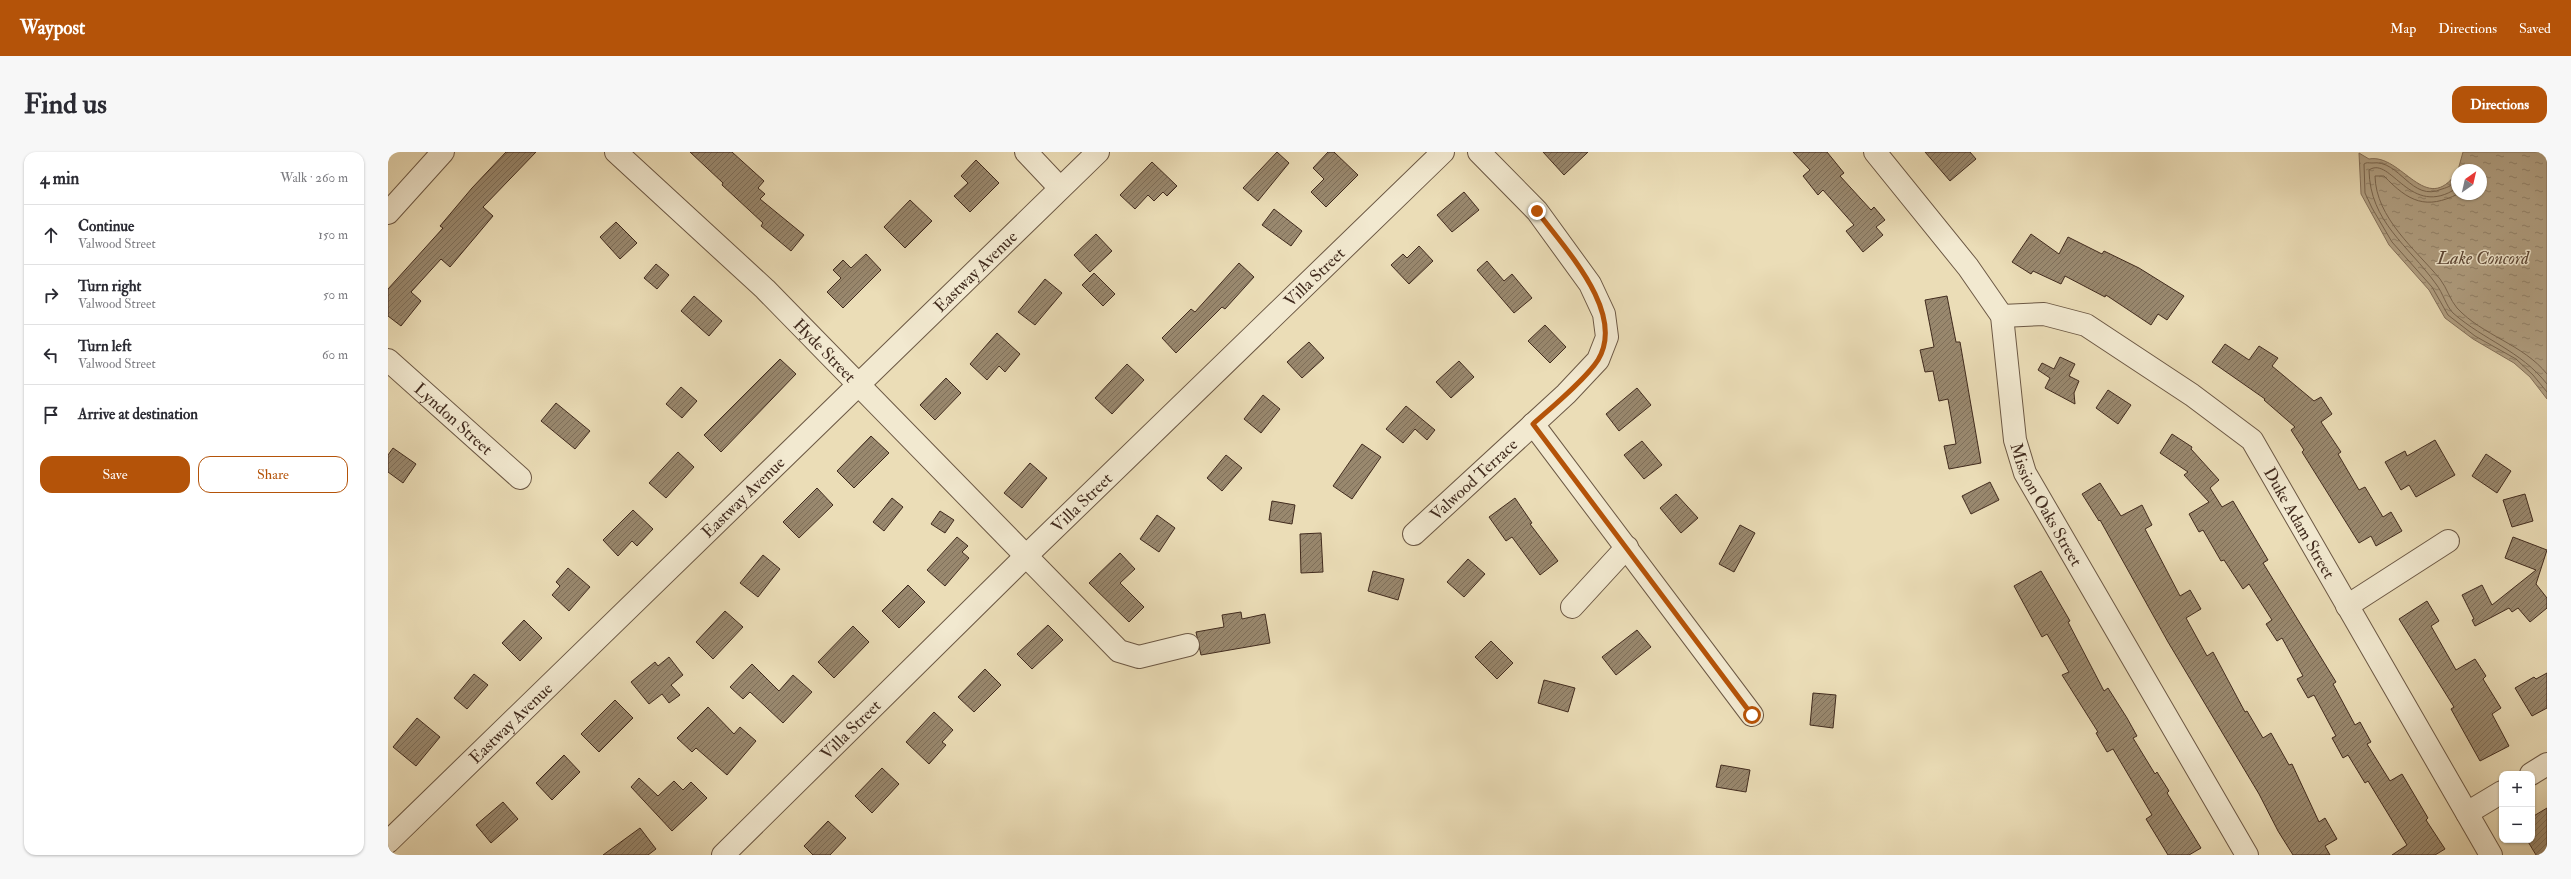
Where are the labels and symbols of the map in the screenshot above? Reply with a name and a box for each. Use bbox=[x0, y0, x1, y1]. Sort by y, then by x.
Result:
north arrow bbox=[2451, 164, 2487, 200]
route end bbox=[1528, 202, 1546, 220]
street label: Eastway Avenue bbox=[929, 226, 1021, 316]
street label: Villa Street bbox=[1279, 242, 1349, 311]
water label: Lake Concord bbox=[2436, 247, 2530, 270]
street label: Hyde Street bbox=[789, 314, 861, 387]
street label: Lyndon Street bbox=[410, 378, 498, 460]
street label: Valwood Terrace bbox=[1425, 434, 1522, 525]
street label: Mission Oaks Street bbox=[2006, 440, 2087, 570]
street label: Eastway Avenue bbox=[697, 452, 789, 542]
street label: Duke Adam Street bbox=[2259, 463, 2340, 583]
street label: Villa Street bbox=[1047, 468, 1117, 536]
street label: Eastway Avenue bbox=[465, 678, 557, 768]
street label: Villa Street bbox=[816, 694, 885, 764]
route start bbox=[1743, 706, 1761, 724]

